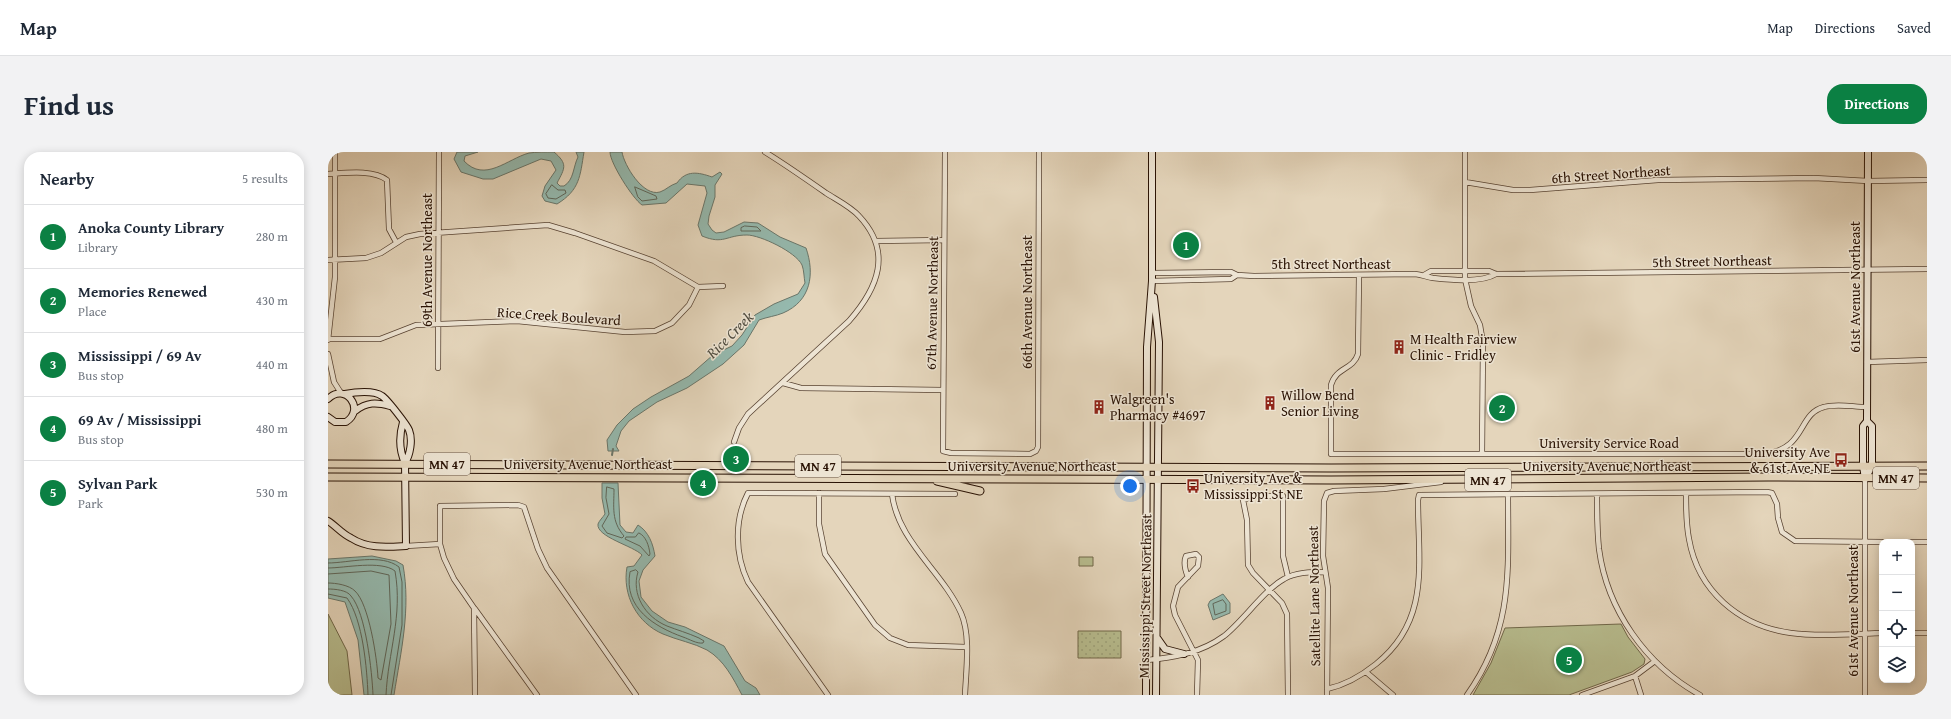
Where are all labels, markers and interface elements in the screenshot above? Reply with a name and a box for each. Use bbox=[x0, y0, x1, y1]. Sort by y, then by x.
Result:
text: Map bbox=[20, 14, 57, 42]
text: Map bbox=[1767, 18, 1793, 38]
text: Directions bbox=[1815, 18, 1875, 38]
text: Saved bbox=[1897, 18, 1931, 38]
text: Find us bbox=[24, 84, 114, 125]
button: Directions bbox=[1827, 84, 1927, 124]
street label: 6th Street Northeast bbox=[1551, 160, 1671, 188]
text: Nearby bbox=[40, 166, 94, 191]
text: 5 results bbox=[242, 169, 288, 188]
street label: 69th Avenue Northeast bbox=[417, 193, 437, 327]
text: Anoka County Library bbox=[78, 217, 224, 238]
street label: 61st Avenue Northeast bbox=[1845, 221, 1865, 353]
text: 1 bbox=[50, 227, 56, 246]
text: 280 m bbox=[256, 227, 288, 246]
pin: 1 bbox=[1173, 230, 1199, 260]
street label: 66th Avenue Northeast bbox=[1017, 235, 1037, 369]
street label: 67th Avenue Northeast bbox=[921, 236, 943, 370]
text: Library bbox=[78, 238, 118, 257]
street label: 5th Street Northeast bbox=[1652, 250, 1772, 272]
street label: 5th Street Northeast bbox=[1271, 254, 1391, 274]
text: Memories Renewed bbox=[78, 281, 207, 302]
text: 2 bbox=[50, 291, 56, 310]
text: 430 m bbox=[256, 291, 288, 310]
text: Place bbox=[78, 302, 107, 321]
street label: Rice Creek Boulevard bbox=[496, 302, 622, 330]
water label: Rice Creek bbox=[701, 306, 758, 363]
place label: M Health Fairview Clinic - Fridley bbox=[1410, 329, 1517, 365]
building icon: M Health Fairview Clinic - Fridley bbox=[1391, 339, 1407, 355]
text: Mississippi / 69 Av bbox=[78, 345, 202, 366]
text: 3 bbox=[50, 355, 56, 374]
text: 440 m bbox=[256, 355, 288, 374]
text: Bus stop bbox=[78, 366, 124, 385]
place label: Willow Bend Senior Living bbox=[1281, 385, 1359, 421]
place label: Walgreen's Pharmacy #4697 bbox=[1110, 389, 1206, 425]
pin: 2 bbox=[1489, 393, 1515, 423]
building icon: Willow Bend Senior Living bbox=[1262, 395, 1278, 411]
building icon: Walgreen's Pharmacy #4697 bbox=[1091, 399, 1107, 415]
text: 69 Av / Mississippi bbox=[78, 409, 202, 430]
text: 4 bbox=[50, 419, 56, 438]
text: 480 m bbox=[256, 419, 288, 438]
text: Bus stop bbox=[78, 430, 124, 449]
street label: University Service Road bbox=[1539, 433, 1679, 453]
place label: University Ave & 61st Ave NE bbox=[1745, 442, 1830, 478]
pin: 3 bbox=[723, 444, 749, 474]
bus stop icon: University Ave & 61st Ave NE bbox=[1833, 452, 1849, 468]
road number: MN 47 bbox=[424, 453, 470, 475]
street label: University Avenue Northeast bbox=[503, 454, 673, 474]
road number: MN 47 bbox=[795, 455, 841, 477]
street label: University Avenue Northeast bbox=[947, 456, 1117, 476]
street label: University Avenue Northeast bbox=[1522, 456, 1692, 476]
road number: MN 47 bbox=[1873, 467, 1919, 489]
pin: 4 bbox=[690, 468, 716, 498]
place label: University Ave & Mississippi St NE bbox=[1204, 468, 1303, 504]
road number: MN 47 bbox=[1465, 469, 1511, 491]
text: Sylvan Park bbox=[78, 473, 157, 494]
your location bbox=[1120, 476, 1140, 496]
bus stop icon: University Ave & Mississippi St NE bbox=[1185, 478, 1201, 494]
text: 5 bbox=[50, 483, 56, 502]
text: 530 m bbox=[256, 483, 288, 502]
text: Park bbox=[78, 494, 103, 513]
street label: Mississippi Street Northeast bbox=[1134, 513, 1156, 679]
street label: Satellite Lane Northeast bbox=[1303, 525, 1325, 667]
map controls bbox=[1879, 539, 1915, 683]
button: + bbox=[1879, 539, 1915, 575]
street label: 61st Avenue Northeast bbox=[1843, 545, 1863, 677]
button: − bbox=[1879, 575, 1915, 611]
button: locate bbox=[1879, 611, 1915, 647]
pin: 5 bbox=[1556, 645, 1582, 675]
button: layers bbox=[1879, 647, 1915, 683]

